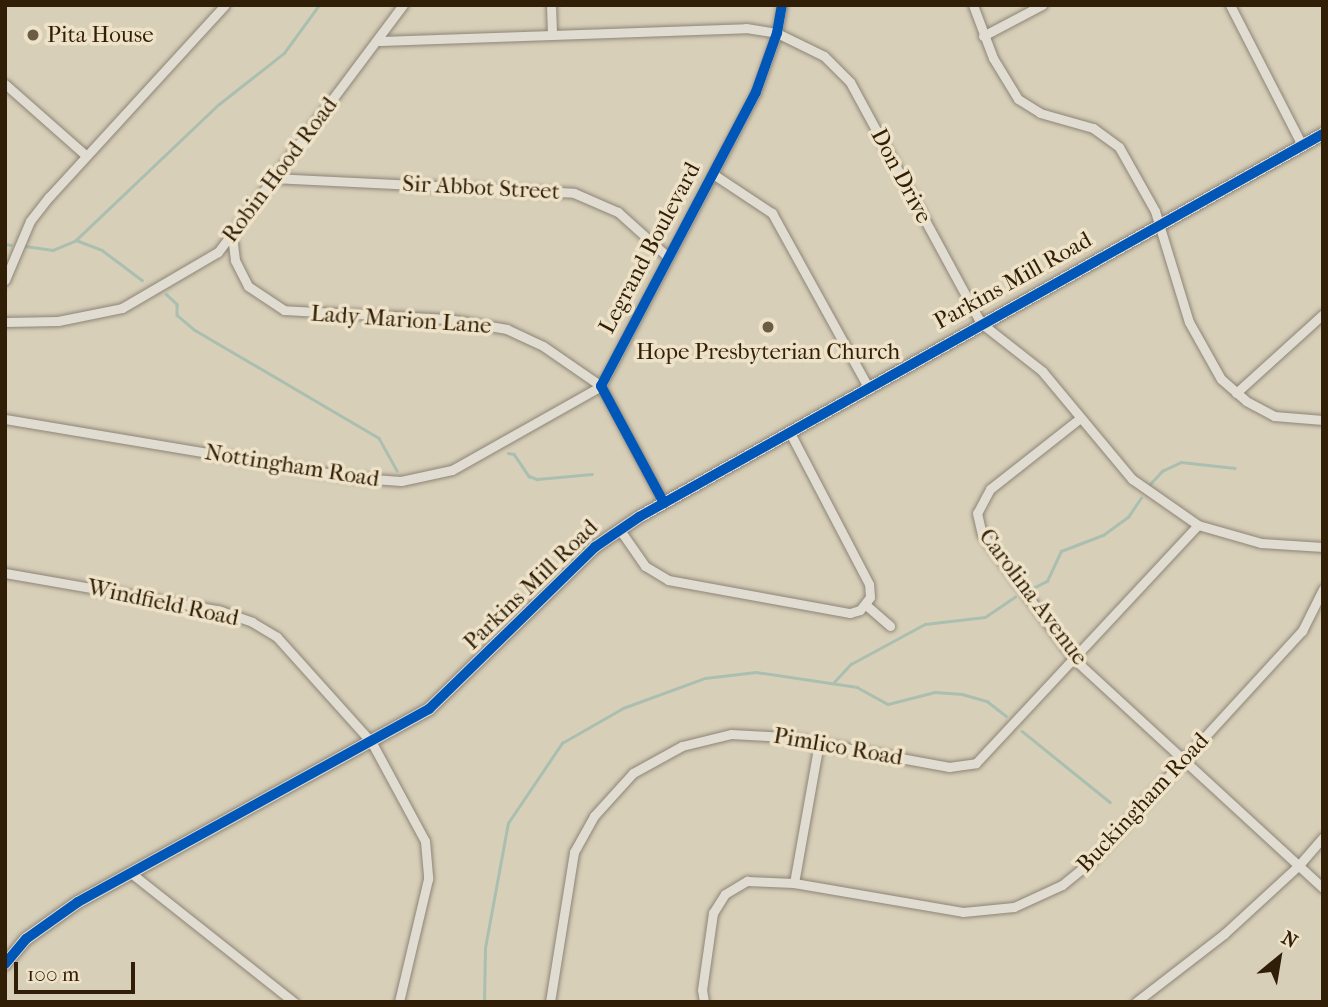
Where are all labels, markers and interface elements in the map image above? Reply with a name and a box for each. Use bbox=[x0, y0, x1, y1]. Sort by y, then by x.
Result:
place label: Pita House bbox=[47, 21, 154, 49]
marker: Pita House bbox=[25, 27, 41, 43]
street label: Robin Hood Road bbox=[216, 92, 344, 248]
street label: Don Drive bbox=[865, 124, 937, 228]
street label: Legrand Boulevard bbox=[593, 158, 707, 338]
street label: Sir Abbot Street bbox=[402, 170, 560, 206]
street label: Parkins Mill Road bbox=[929, 226, 1097, 336]
street label: Lady Marion Lane bbox=[310, 300, 492, 340]
marker: Hope Presbyterian Church bbox=[760, 319, 776, 335]
place label: Hope Presbyterian Church bbox=[636, 338, 900, 366]
street label: Nottingham Road bbox=[203, 439, 381, 493]
street label: Parkins Mill Road bbox=[458, 514, 604, 656]
street label: Carolina Avenue bbox=[973, 523, 1093, 671]
street label: Windfield Road bbox=[85, 573, 241, 633]
street label: Pimlico Road bbox=[771, 722, 905, 772]
street label: Buckingham Road bbox=[1071, 727, 1215, 879]
north arrow bbox=[1244, 923, 1314, 993]
text: N bbox=[1278, 927, 1301, 953]
scale bar bbox=[18, 948, 138, 992]
text: 100 m bbox=[27, 962, 80, 986]

